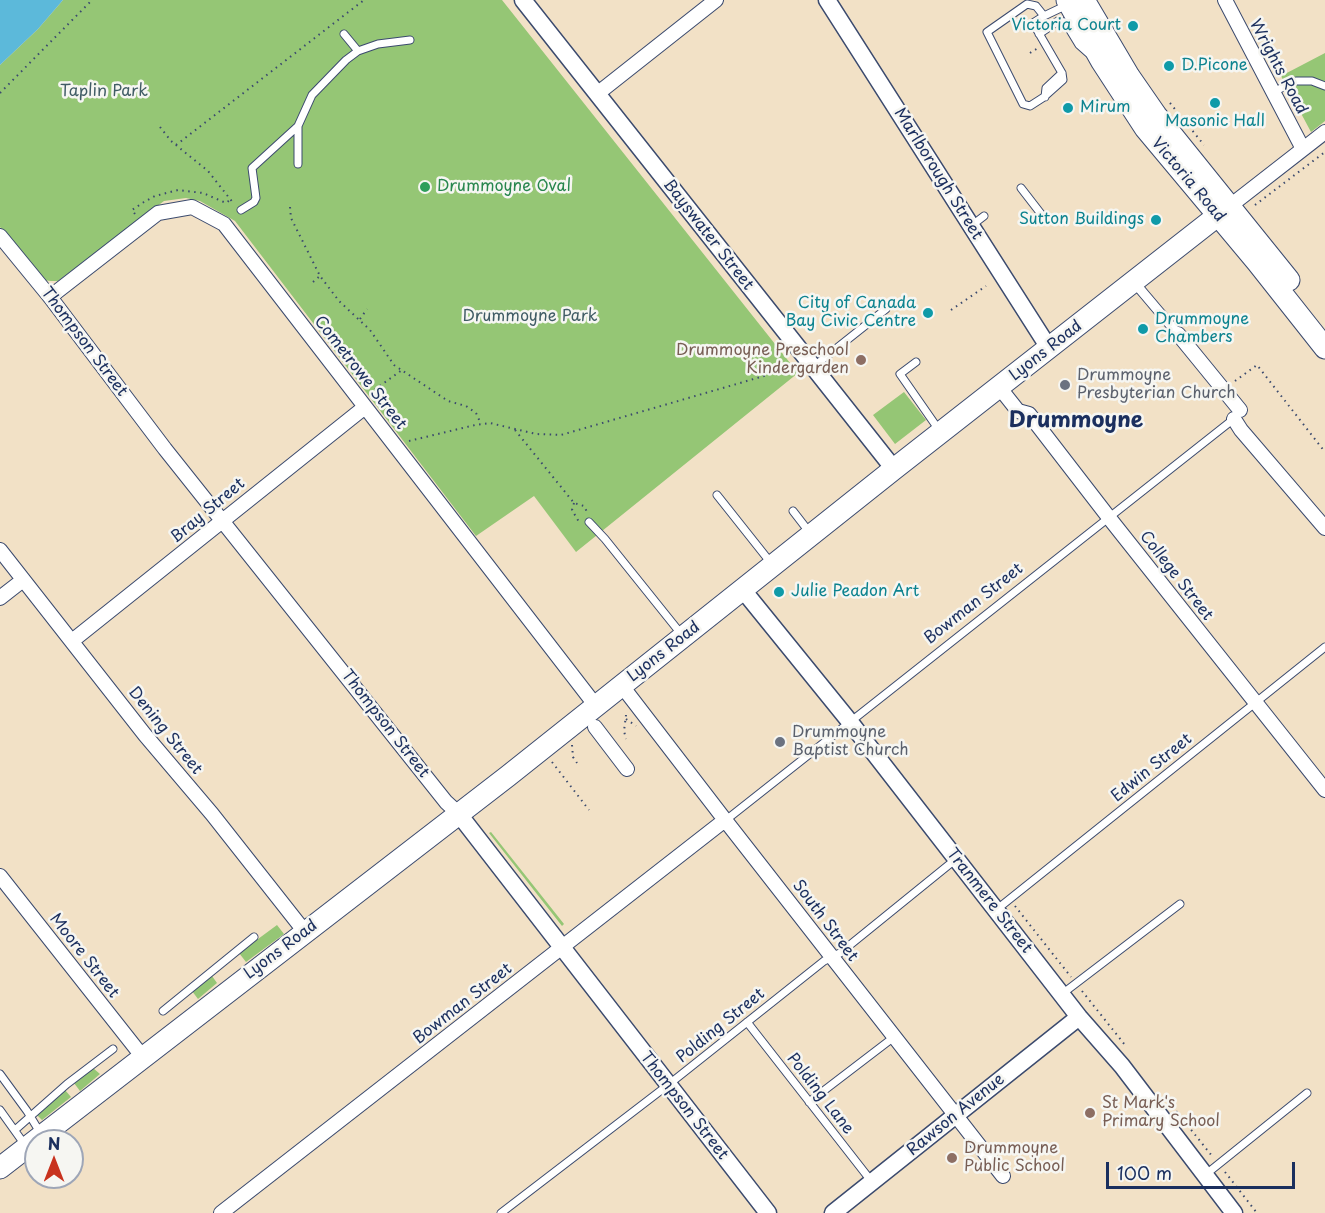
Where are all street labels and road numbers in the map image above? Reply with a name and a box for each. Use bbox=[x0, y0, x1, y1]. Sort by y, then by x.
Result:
street label: Wrights Road bbox=[1245, 16, 1311, 118]
street label: Marlborough Street bbox=[890, 104, 986, 244]
street label: Victoria Road bbox=[1147, 134, 1229, 226]
street label: Bayswater Street bbox=[659, 176, 757, 294]
street label: Thompson Street bbox=[37, 284, 131, 400]
street label: Cometrowe Street bbox=[310, 312, 410, 434]
street label: Lyons Road bbox=[1006, 317, 1086, 385]
street label: Bray Street bbox=[167, 474, 249, 548]
street label: College Street bbox=[1135, 527, 1217, 625]
street label: Bowman Street bbox=[921, 560, 1027, 648]
street label: Lyons Road bbox=[624, 618, 704, 686]
street label: Thompson Street bbox=[337, 666, 433, 782]
street label: Dening Street bbox=[124, 683, 206, 779]
street label: Edwin Street bbox=[1108, 730, 1196, 806]
street label: Tranmere Street bbox=[942, 845, 1036, 957]
street label: South Street bbox=[788, 876, 862, 966]
street label: Moore Street bbox=[45, 910, 123, 1002]
street label: Lyons Road bbox=[241, 916, 321, 984]
street label: Bowman Street bbox=[410, 960, 516, 1048]
street label: Polding Street bbox=[673, 985, 769, 1067]
street label: Thompson Street bbox=[636, 1048, 732, 1164]
street label: Polding Lane bbox=[782, 1050, 858, 1138]
street label: Rawson Avenue bbox=[904, 1070, 1008, 1160]

